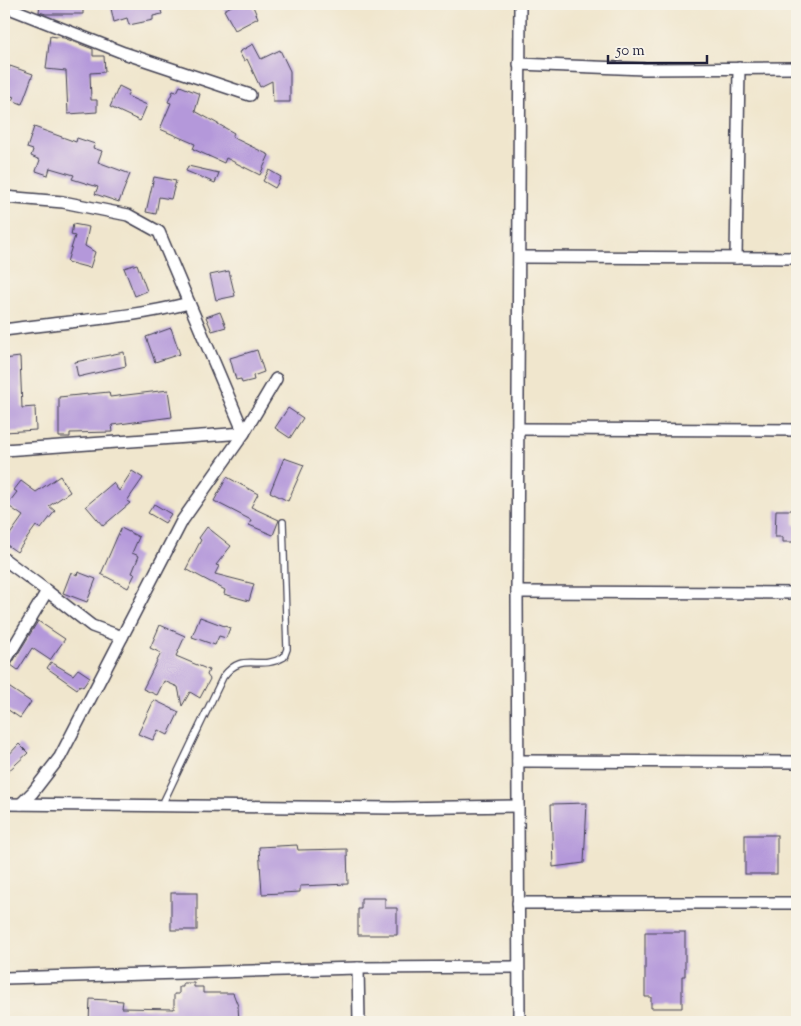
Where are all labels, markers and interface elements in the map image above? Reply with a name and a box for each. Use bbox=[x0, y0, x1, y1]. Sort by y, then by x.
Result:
scale bar bbox=[608, 32, 707, 64]
text: 50 m bbox=[615, 41, 645, 62]

